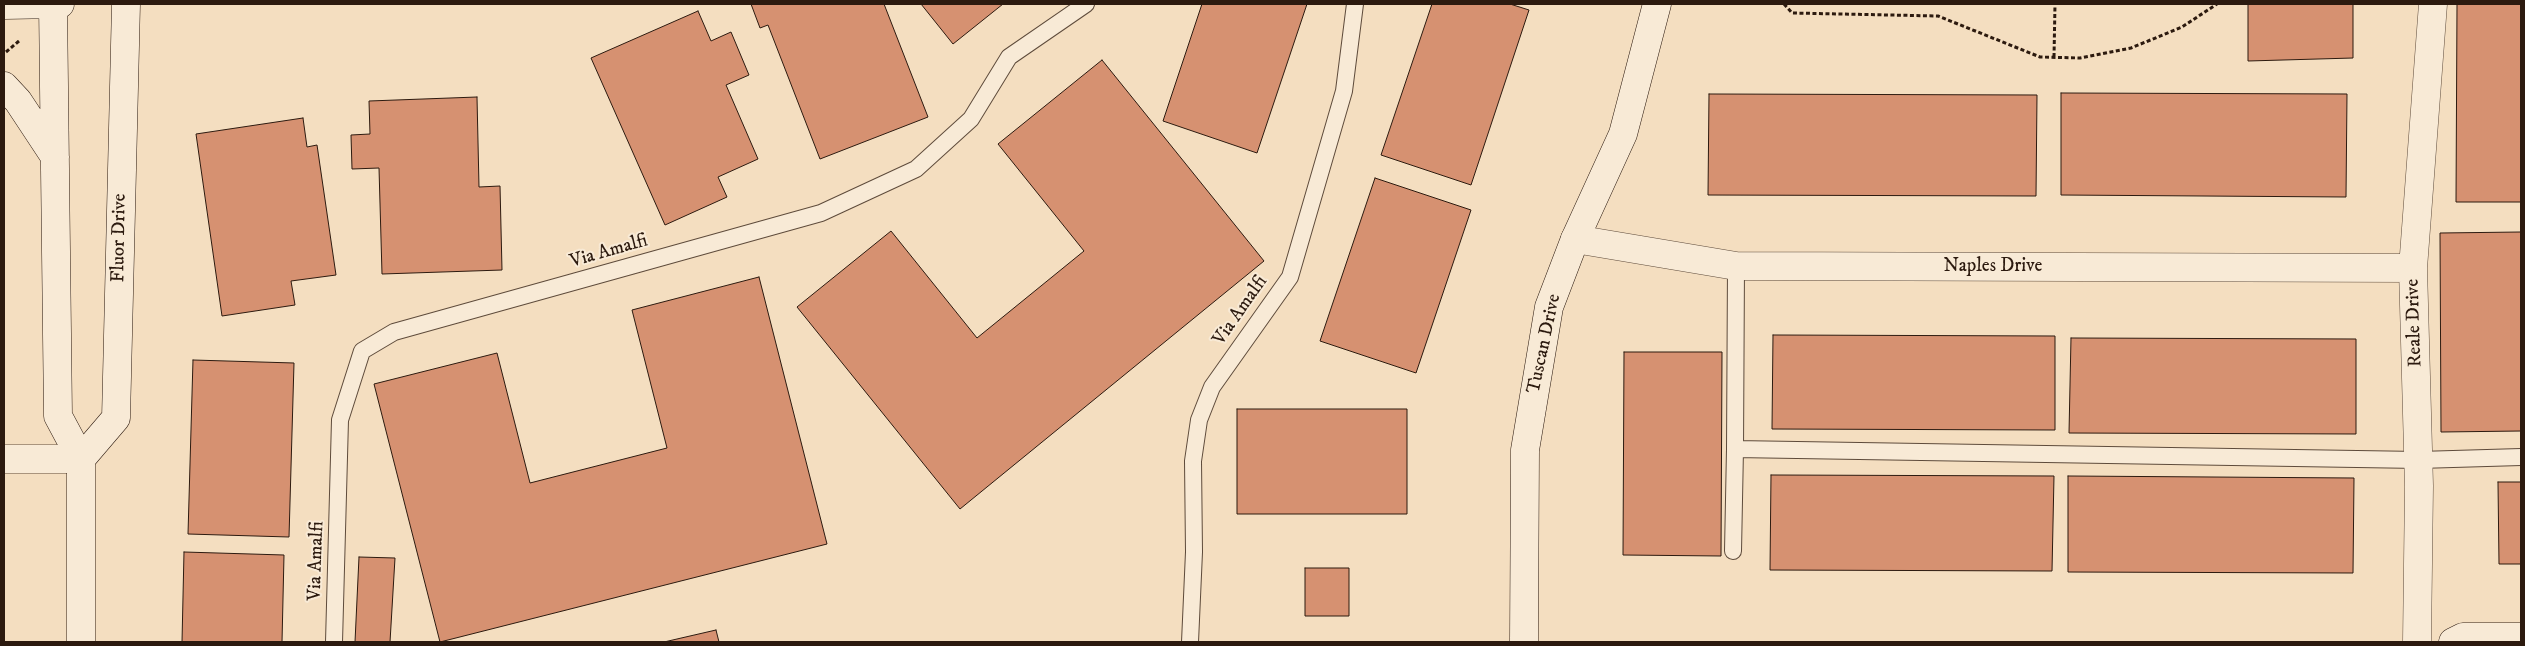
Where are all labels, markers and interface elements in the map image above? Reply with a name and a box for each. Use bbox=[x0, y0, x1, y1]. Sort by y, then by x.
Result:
street label: Fluor Drive bbox=[108, 193, 132, 283]
street label: Via Amalfi bbox=[568, 230, 650, 274]
street label: Naples Drive bbox=[1944, 256, 2042, 278]
street label: Via Amalfi bbox=[1209, 272, 1273, 350]
street label: Reale Drive bbox=[2402, 278, 2428, 368]
street label: Tuscan Drive bbox=[1523, 292, 1567, 396]
street label: Via Amalfi bbox=[304, 521, 330, 601]

